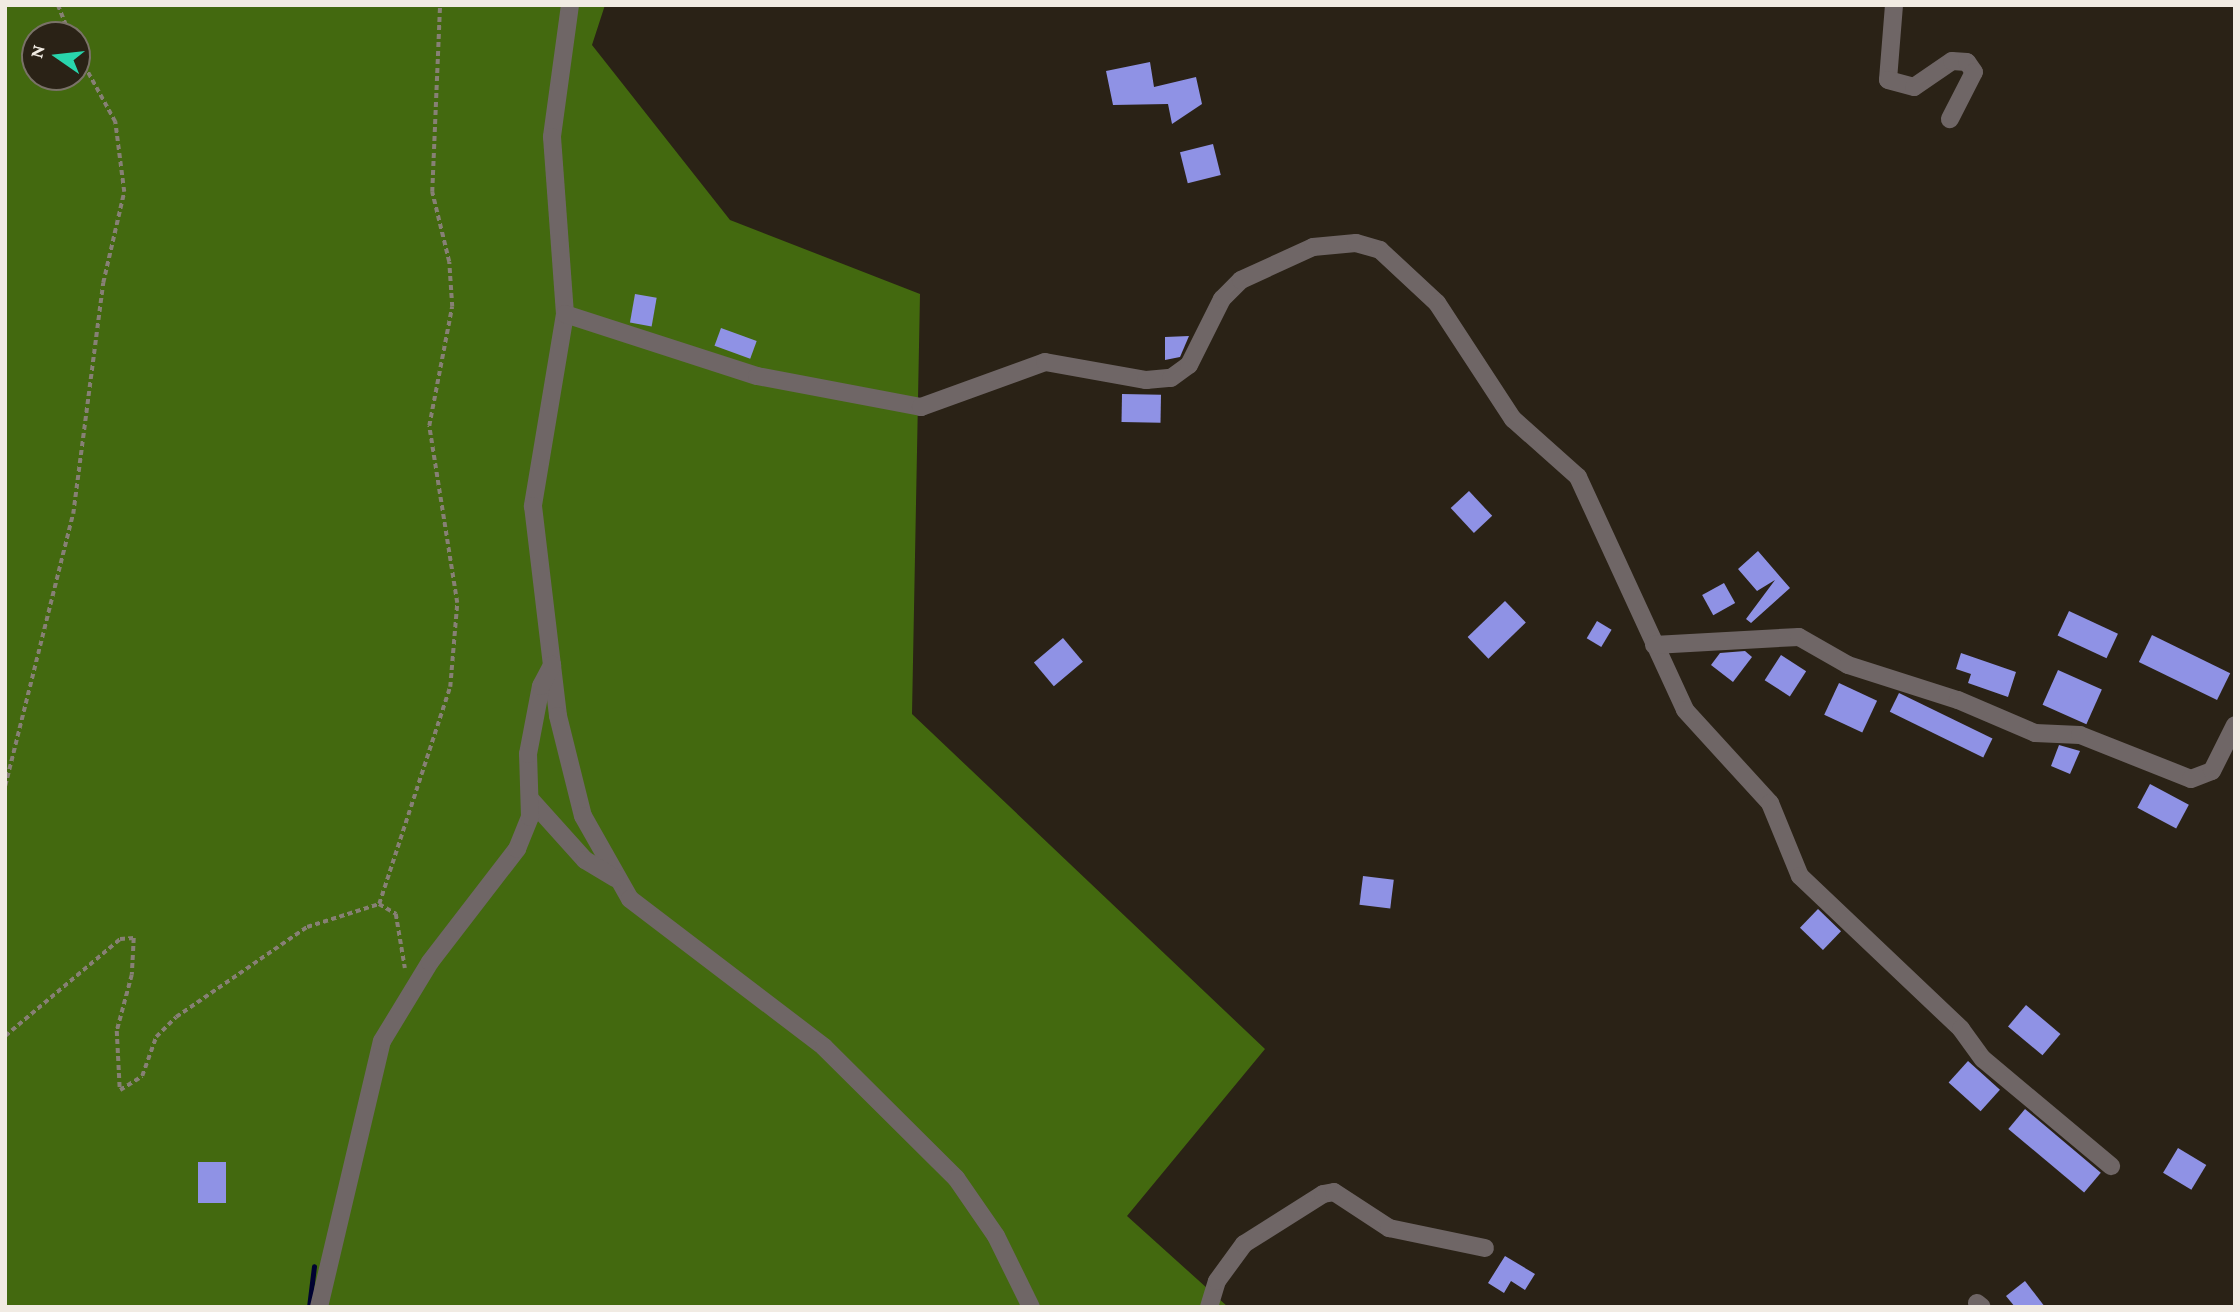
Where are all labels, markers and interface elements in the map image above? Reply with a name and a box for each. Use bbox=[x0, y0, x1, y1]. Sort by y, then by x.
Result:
north arrow bbox=[21, 21, 91, 91]
text: N bbox=[25, 42, 49, 60]

